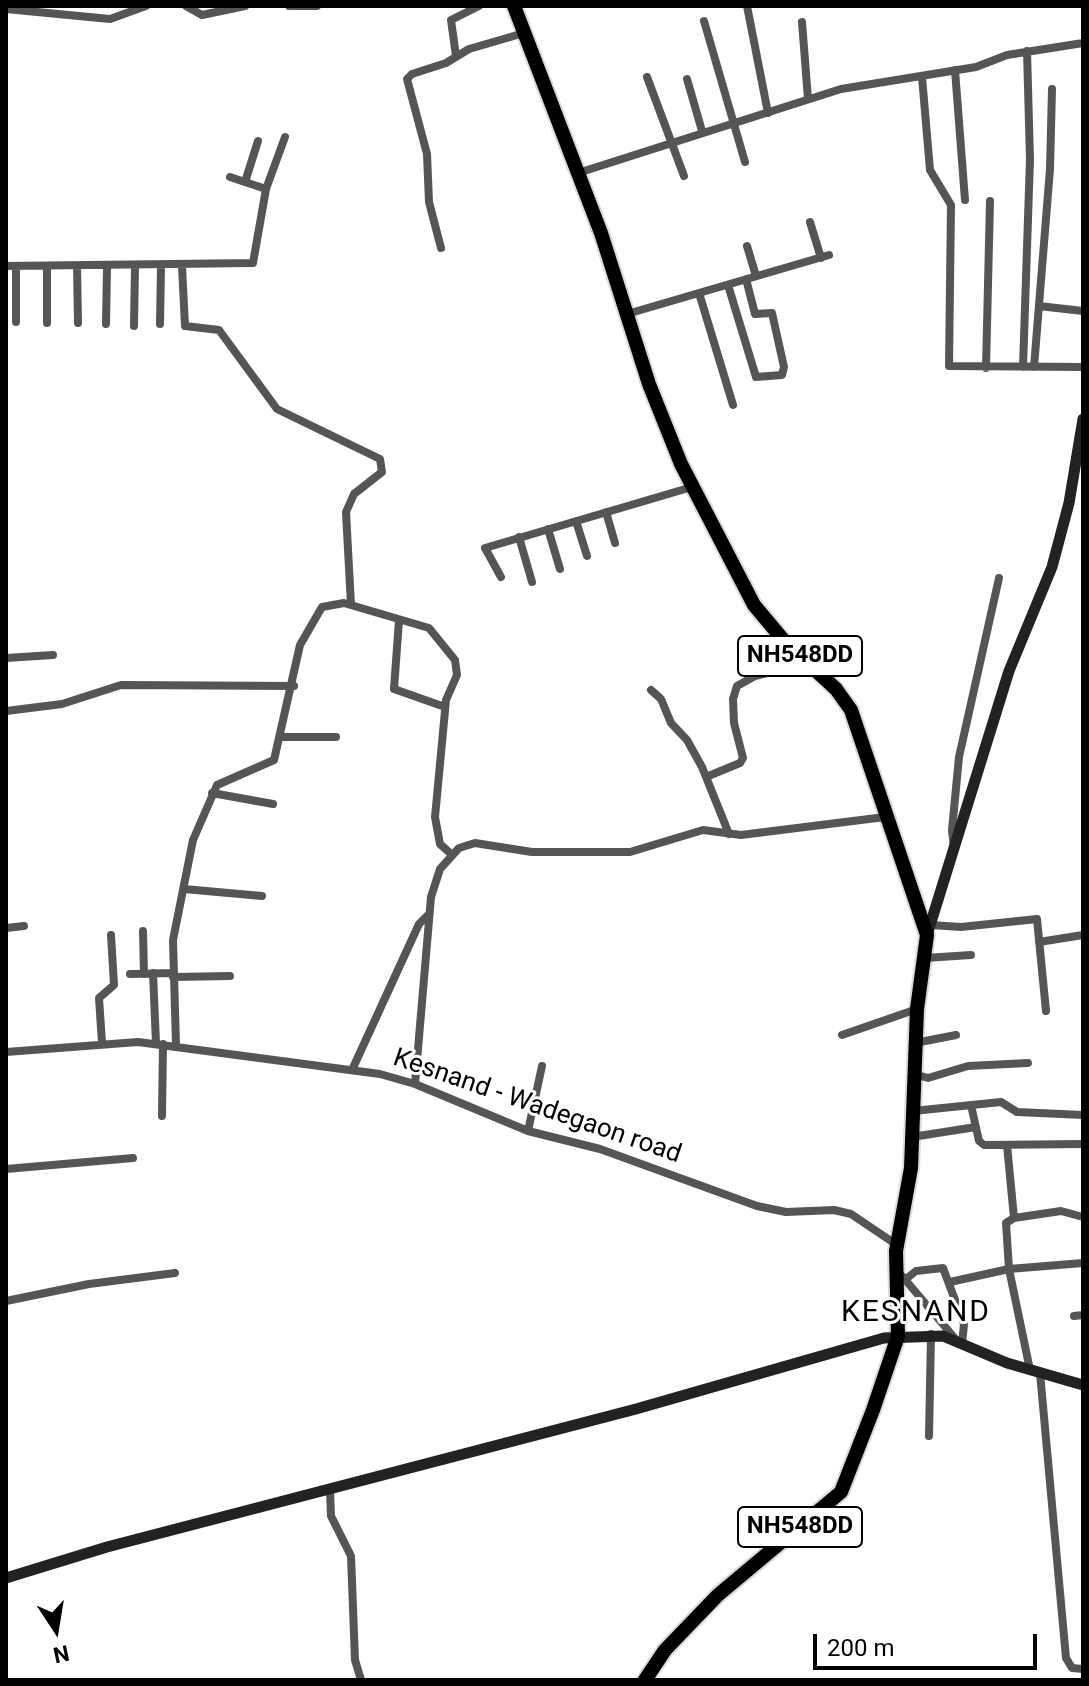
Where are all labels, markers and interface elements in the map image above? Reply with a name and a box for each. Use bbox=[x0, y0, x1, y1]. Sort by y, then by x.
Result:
road number: NH548DD bbox=[738, 636, 862, 676]
street label: Kesnand - Wadegaon road bbox=[389, 1043, 685, 1171]
district label: KESNAND bbox=[841, 1295, 991, 1331]
road number: NH548DD bbox=[738, 1507, 862, 1547]
north arrow bbox=[16, 1590, 96, 1670]
scale bar bbox=[817, 1618, 1041, 1668]
text: 200 m bbox=[827, 1634, 894, 1662]
text: N bbox=[51, 1640, 71, 1668]

